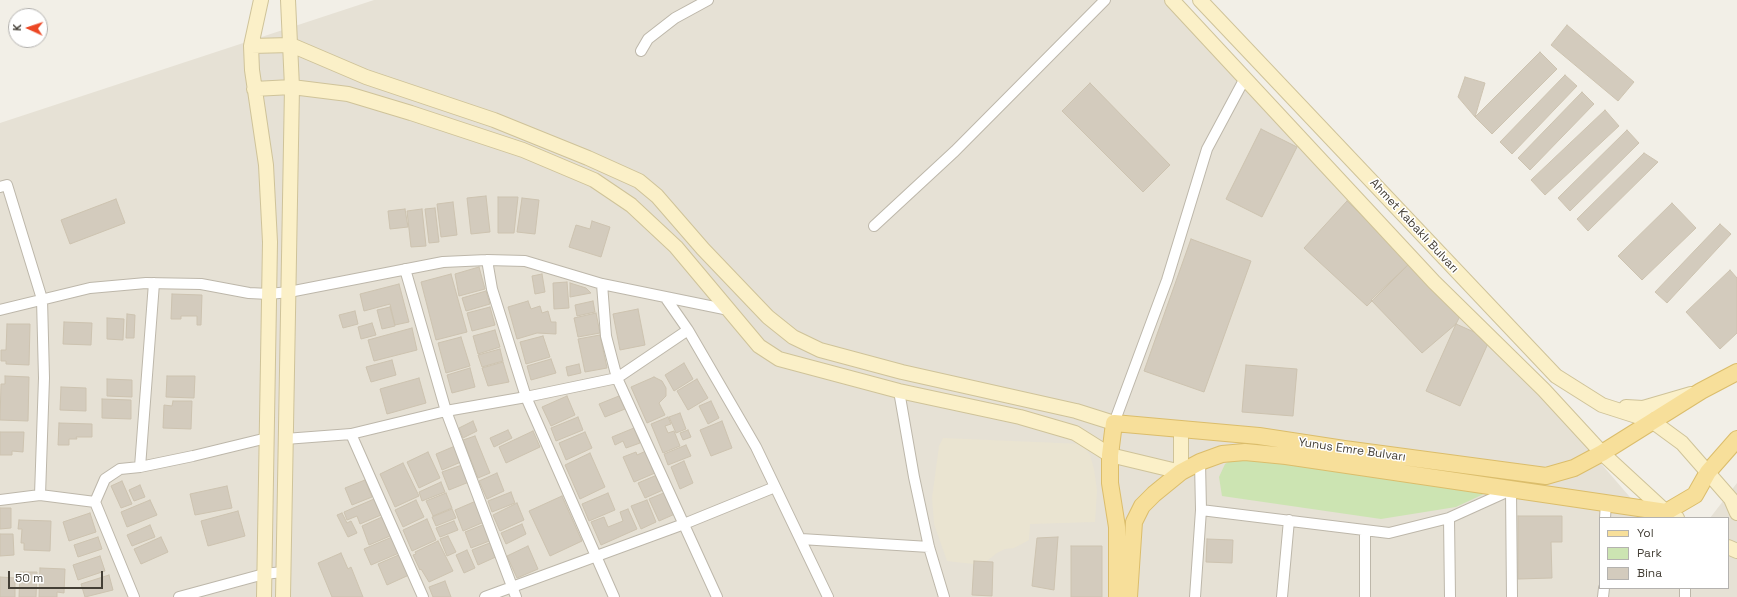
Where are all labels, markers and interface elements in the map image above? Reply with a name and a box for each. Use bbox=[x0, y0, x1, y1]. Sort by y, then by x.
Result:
north arrow bbox=[8, 8, 48, 48]
text: K bbox=[10, 24, 24, 31]
street label: Ahmet Kabaklı Bulvarı bbox=[1367, 176, 1461, 276]
street label: Yunus Emre Bulvarı bbox=[1297, 435, 1407, 465]
legend bbox=[1599, 517, 1729, 589]
text: Yol bbox=[1637, 525, 1654, 541]
text: Park bbox=[1637, 545, 1662, 561]
scale bar bbox=[10, 563, 105, 589]
text: Bina bbox=[1637, 565, 1662, 581]
text: 50 m bbox=[15, 570, 43, 586]

